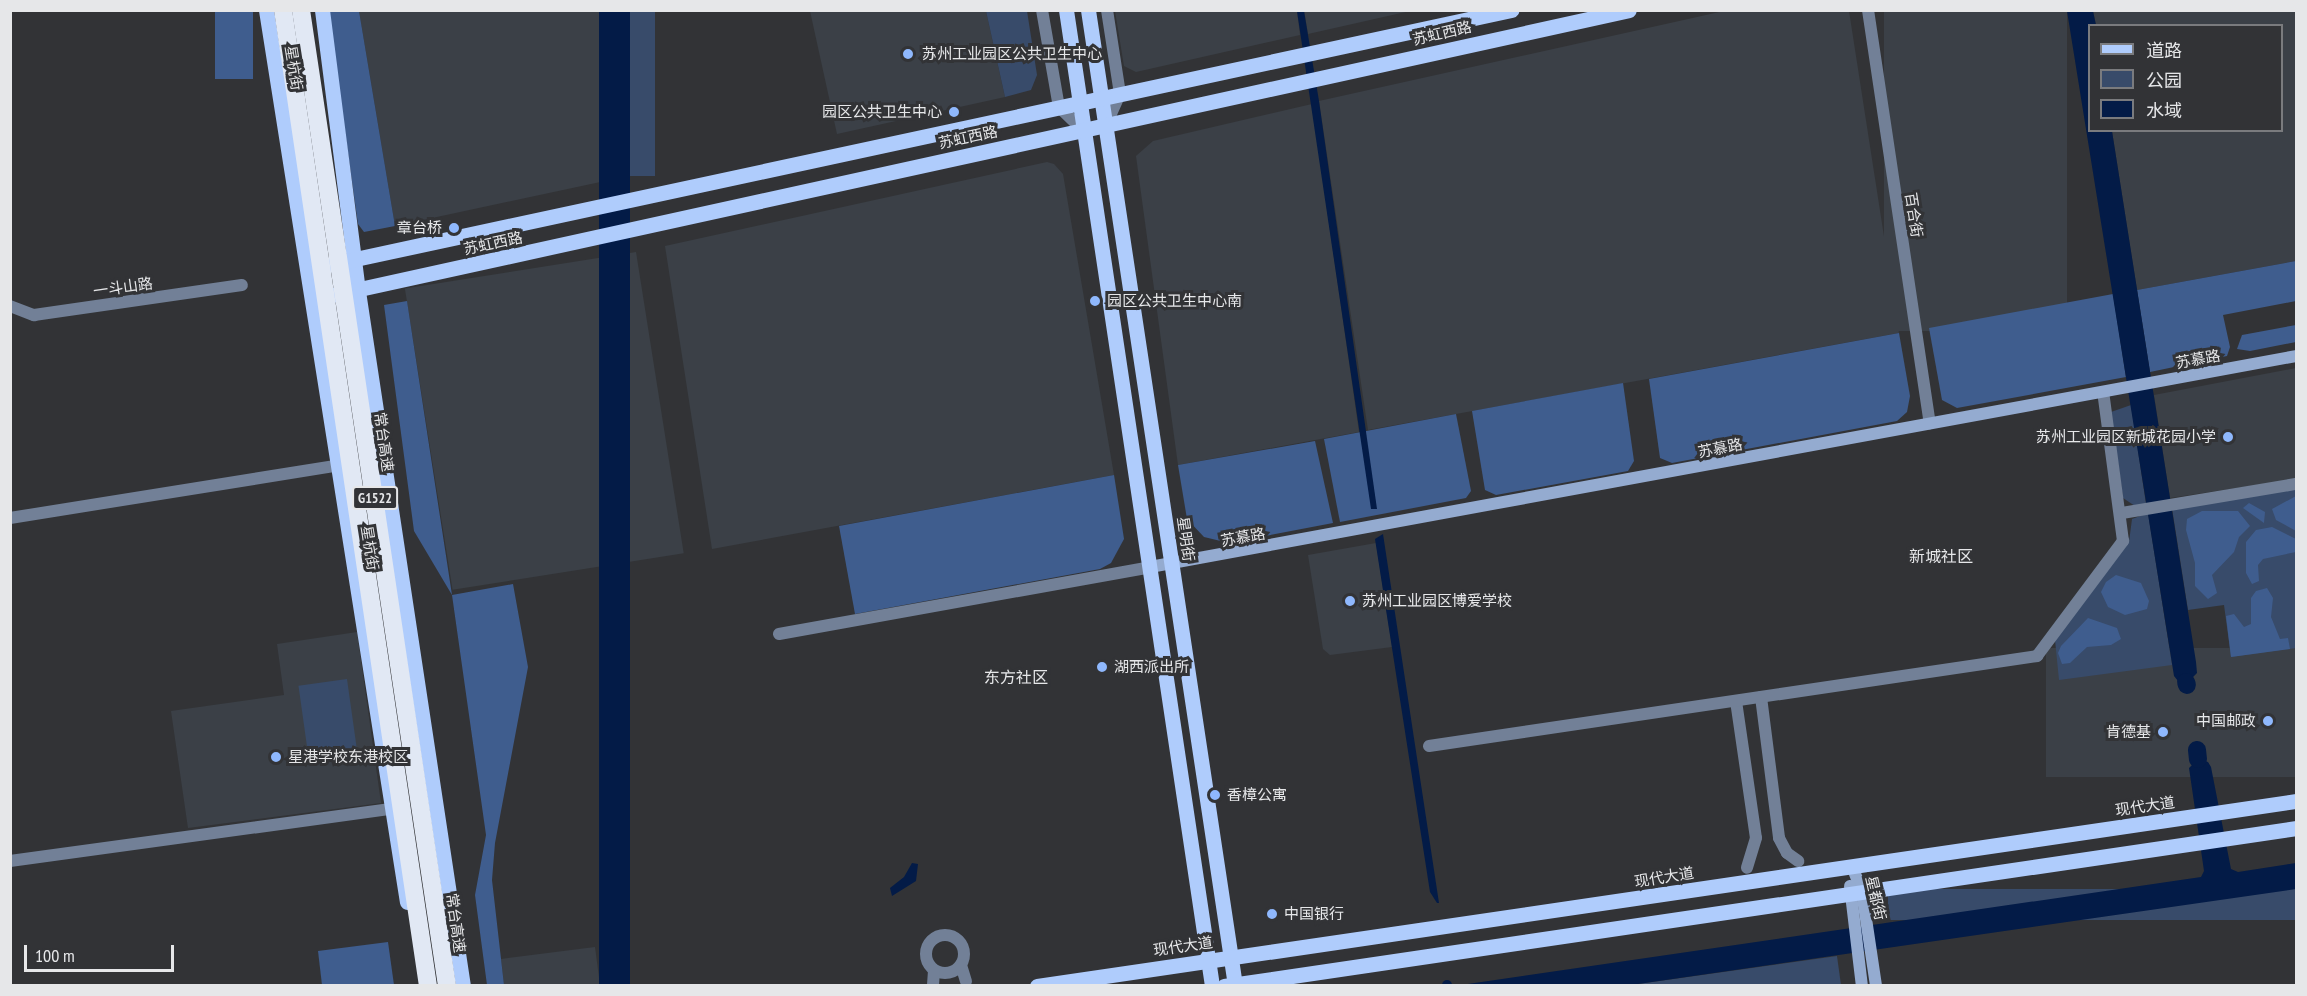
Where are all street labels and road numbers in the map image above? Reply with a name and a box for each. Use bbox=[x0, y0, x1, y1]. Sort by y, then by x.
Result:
street label: 苏虹西路 bbox=[1411, 17, 1473, 49]
street label: 星杭街 bbox=[282, 44, 306, 92]
street label: 苏虹西路 bbox=[937, 122, 999, 152]
street label: 百合街 bbox=[1902, 191, 1926, 239]
street label: 苏虹西路 bbox=[462, 228, 524, 258]
street label: 一斗山路 bbox=[92, 274, 154, 300]
street label: 苏慕路 bbox=[2174, 346, 2222, 372]
street label: 常台高速 bbox=[371, 411, 397, 473]
street label: 苏慕路 bbox=[1696, 435, 1744, 461]
road number: G1522 bbox=[351, 487, 399, 509]
street label: 星明街 bbox=[1174, 515, 1198, 563]
street label: 星杭街 bbox=[358, 524, 382, 572]
street label: 苏慕路 bbox=[1219, 524, 1267, 550]
street label: 现代大道 bbox=[2114, 793, 2176, 819]
street label: 现代大道 bbox=[1633, 863, 1695, 891]
street label: 星都街 bbox=[1862, 874, 1890, 922]
street label: 常台高速 bbox=[443, 892, 469, 954]
street label: 现代大道 bbox=[1152, 933, 1214, 959]

